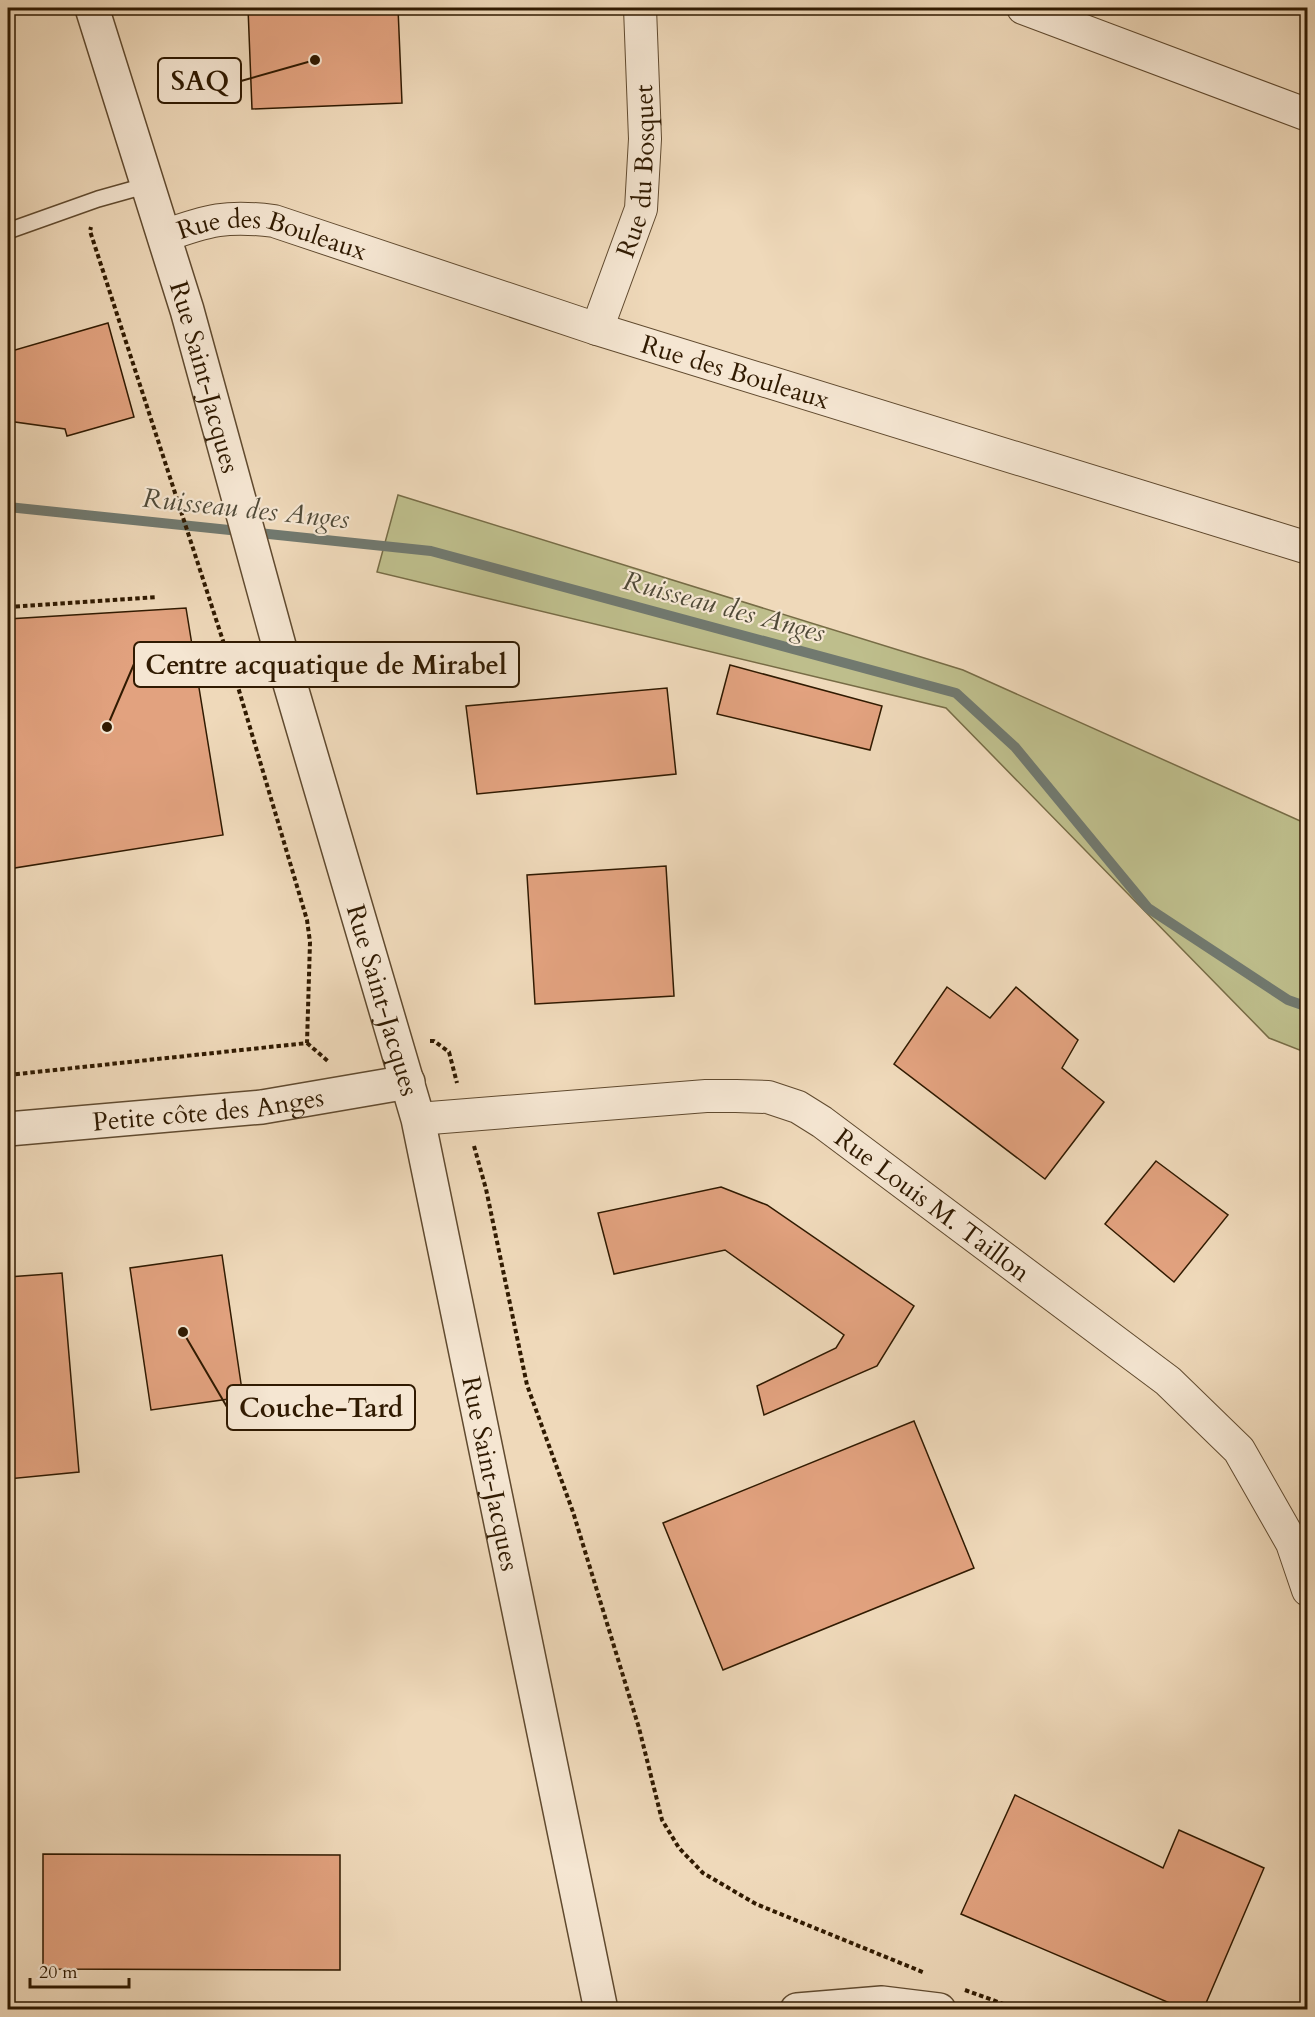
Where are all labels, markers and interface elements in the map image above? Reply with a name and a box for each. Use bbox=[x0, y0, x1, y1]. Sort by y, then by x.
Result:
callout: SAQ bbox=[158, 58, 241, 103]
text: SAQ bbox=[171, 63, 229, 100]
street label: Rue du Bosquet bbox=[607, 84, 663, 262]
street label: Rue des Bouleaux bbox=[172, 201, 372, 268]
street label: Rue Saint-Jacques bbox=[161, 277, 248, 477]
street label: Rue des Bouleaux bbox=[637, 326, 834, 417]
water label: Ruisseau des Anges bbox=[141, 480, 351, 538]
water label: Ruisseau des Anges bbox=[619, 562, 829, 652]
callout: Centre acquatique de Mirabel bbox=[134, 642, 519, 687]
text: Centre acquatique de Mirabel bbox=[145, 647, 507, 684]
street label: Rue Saint-Jacques bbox=[338, 900, 428, 1100]
street label: Petite côte des Anges bbox=[91, 1079, 326, 1139]
street label: Rue Louis M. Taillon bbox=[828, 1120, 1038, 1290]
street label: Rue Saint-Jacques bbox=[454, 1373, 528, 1574]
callout: Couche-Tard bbox=[227, 1385, 415, 1430]
text: Couche-Tard bbox=[239, 1390, 404, 1427]
scale bar bbox=[30, 1951, 129, 1989]
text: 20 m bbox=[39, 1960, 78, 1985]

